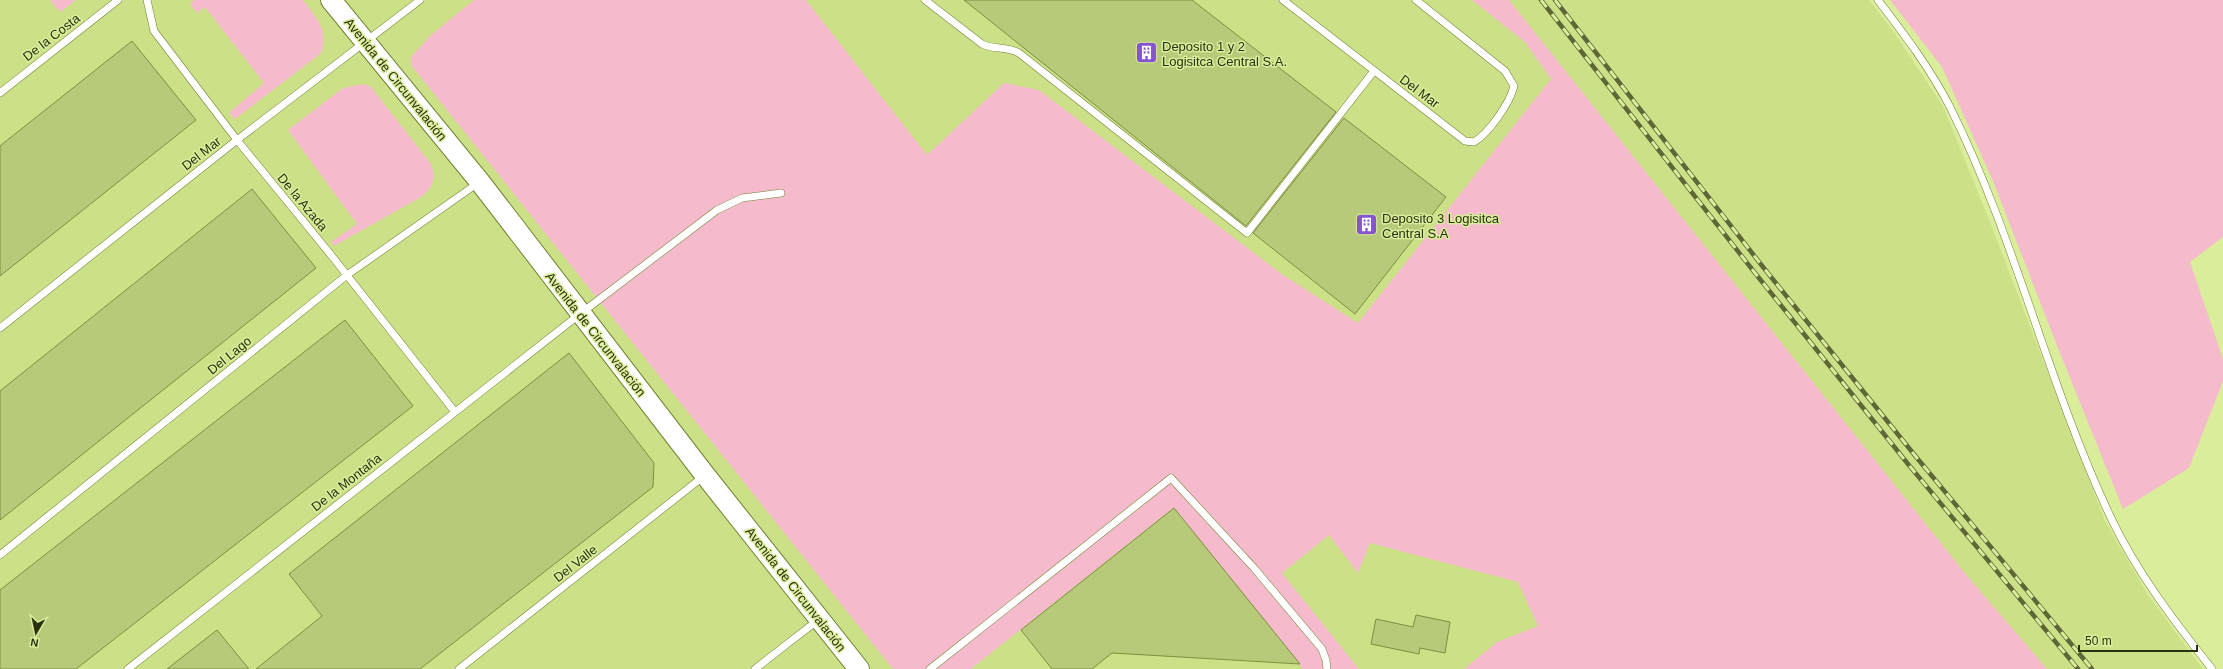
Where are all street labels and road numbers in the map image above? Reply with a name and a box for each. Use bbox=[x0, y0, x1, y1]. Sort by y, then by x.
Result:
street label: De la Costa bbox=[20, 10, 83, 64]
street label: Avenida de Circunvalación bbox=[341, 15, 450, 144]
street label: Del Mar bbox=[1397, 72, 1443, 111]
street label: Del Mar bbox=[179, 133, 224, 173]
street label: De la Azada bbox=[274, 171, 331, 235]
street label: Avenida de Circunvalación bbox=[542, 269, 649, 399]
street label: Del Lago bbox=[204, 333, 254, 378]
street label: De la Montaña bbox=[308, 450, 385, 514]
street label: Avenida de Circunvalación bbox=[742, 524, 849, 654]
street label: Del Valle bbox=[551, 542, 600, 585]

